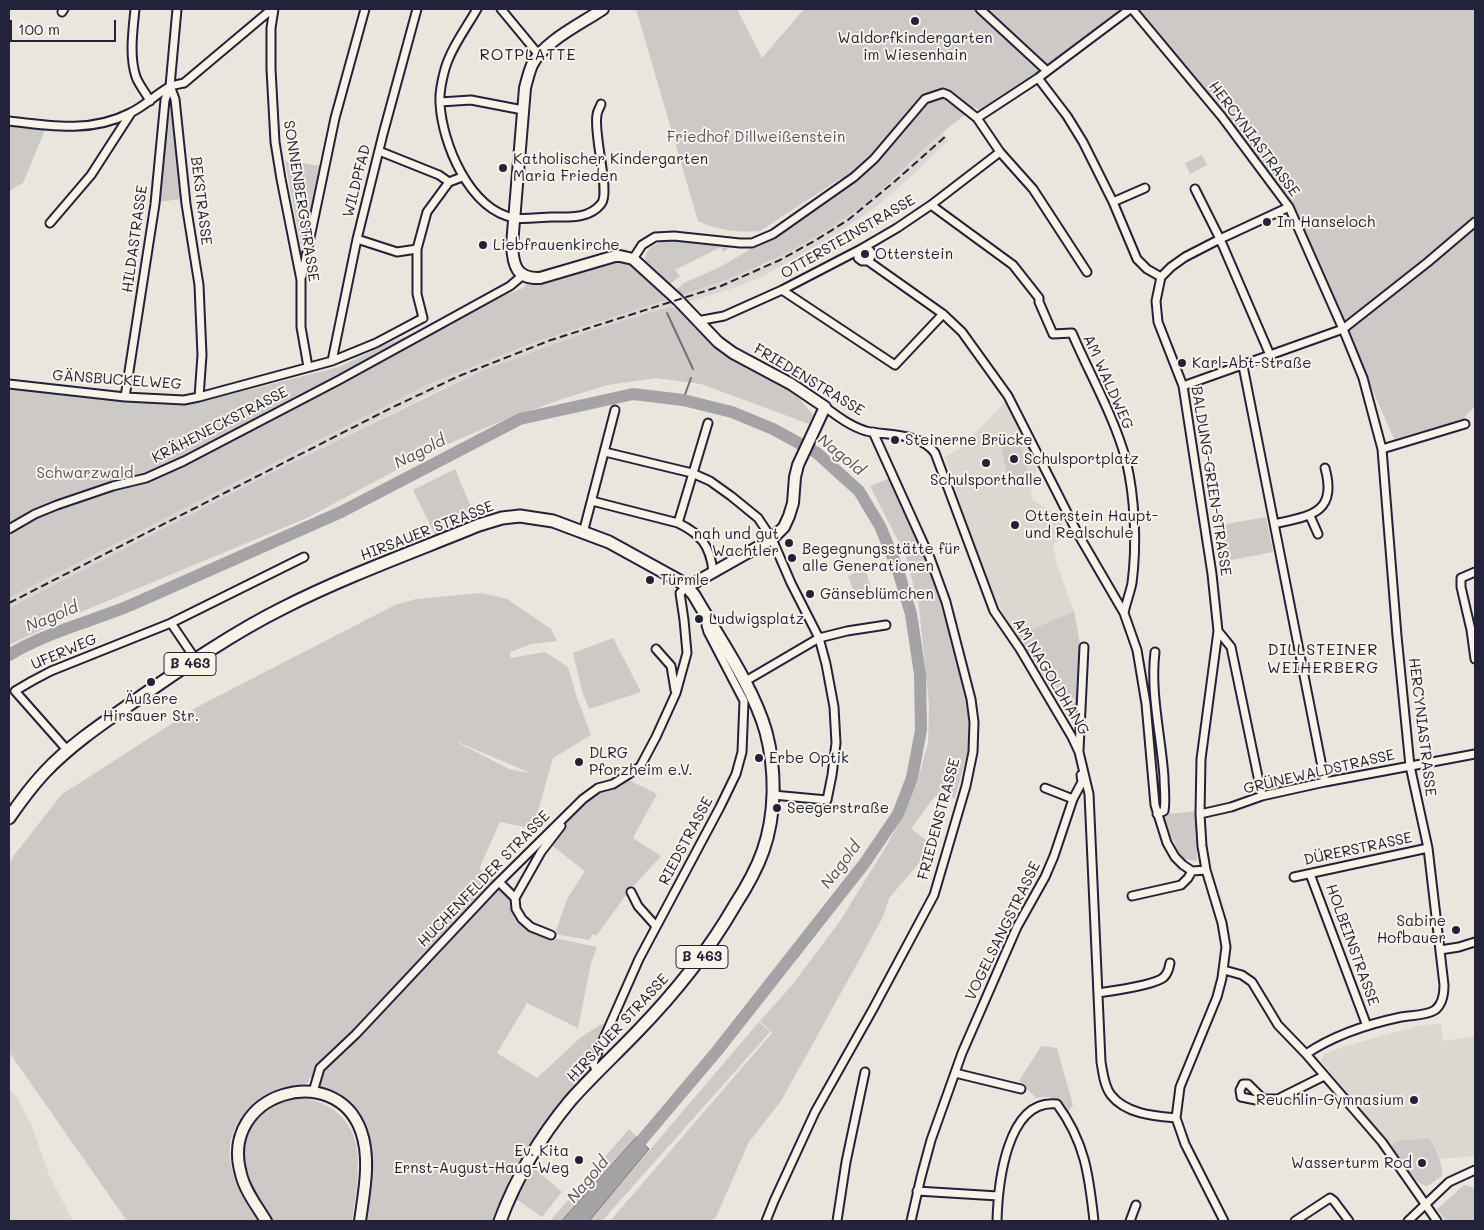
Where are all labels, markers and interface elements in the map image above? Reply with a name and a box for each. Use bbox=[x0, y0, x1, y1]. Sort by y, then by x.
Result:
scale bar bbox=[12, 10, 119, 42]
marker: Waldorfkindergarten im Wiesenhain bbox=[909, 15, 921, 27]
text: 100 m bbox=[18, 19, 60, 39]
place label: Waldorfkindergarten im Wiesenhain bbox=[837, 29, 993, 64]
district label: ROTPLATTE bbox=[478, 45, 578, 65]
street label: HERCYNIASTRASSE bbox=[1205, 78, 1303, 200]
street label: SONNENBERGSTRASSE bbox=[279, 119, 323, 283]
park label: Friedhof Dillweißenstein bbox=[667, 128, 845, 146]
street label: WILDPFAD bbox=[339, 143, 375, 219]
place label: Katholischer Kindergarten Maria Frieden bbox=[513, 150, 708, 185]
street label: BEKSTRASSE bbox=[187, 156, 215, 246]
marker: Katholischer Kindergarten Maria Frieden bbox=[497, 162, 509, 174]
street label: HILDASTRASSE bbox=[119, 184, 151, 294]
street label: OTTERSTEINSTRASSE bbox=[778, 191, 918, 283]
place label: Im Hanseloch bbox=[1277, 213, 1375, 231]
marker: Im Hanseloch bbox=[1261, 216, 1273, 228]
place label: Liebfrauenkirche bbox=[493, 236, 619, 254]
marker: Liebfrauenkirche bbox=[477, 239, 489, 251]
place label: Otterstein bbox=[875, 245, 953, 263]
marker: Otterstein bbox=[859, 248, 871, 260]
street label: AM WALDWEG bbox=[1079, 332, 1137, 432]
street label: FRIEDENSTRASSE bbox=[751, 340, 867, 420]
place label: Karl-Abt-Straße bbox=[1192, 354, 1312, 372]
marker: Karl-Abt-Straße bbox=[1176, 357, 1188, 369]
street label: GÄNSBUCKELWEG bbox=[52, 367, 182, 393]
street label: KRÄHENECKSTRASSE bbox=[149, 383, 291, 467]
street label: BALDUNG-GRIEN-STRASSE bbox=[1187, 385, 1235, 577]
water label: Nagold bbox=[814, 430, 868, 480]
water label: Nagold bbox=[391, 431, 449, 473]
place label: Steinerne Brücke bbox=[905, 431, 1033, 449]
marker: Steinerne Brücke bbox=[889, 434, 901, 446]
place label: Schulsportplatz bbox=[1024, 450, 1139, 468]
marker: Schulsportplatz bbox=[1008, 453, 1020, 465]
marker: Schulsporthalle bbox=[980, 457, 992, 469]
park label: Schwarzwald bbox=[37, 464, 133, 482]
place label: Schulsporthalle bbox=[930, 471, 1042, 489]
street label: HIRSAUER STRASSE bbox=[358, 497, 496, 565]
place label: Otterstein Haupt- und Realschule bbox=[1025, 507, 1158, 542]
marker: Otterstein Haupt- und Realschule bbox=[1009, 519, 1021, 531]
place label: nah und gut Wachtler bbox=[694, 525, 779, 560]
marker: nah und gut Wachtler bbox=[783, 537, 795, 549]
place label: Begegnungsstätte für alle Generationen bbox=[802, 540, 960, 575]
marker: Begegnungsstätte für alle Generationen bbox=[786, 552, 798, 564]
place label: Türmle bbox=[660, 571, 709, 589]
marker: Türmle bbox=[644, 574, 656, 586]
place label: Gänseblümchen bbox=[820, 585, 934, 603]
marker: Gänseblümchen bbox=[804, 588, 816, 600]
water label: Nagold bbox=[23, 598, 81, 636]
place label: Ludwigsplatz bbox=[709, 610, 804, 628]
marker: Ludwigsplatz bbox=[693, 613, 705, 625]
street label: AM NAGOLDHANG bbox=[1009, 615, 1093, 739]
street label: UFERWEG bbox=[29, 630, 99, 674]
district label: DILLSTEINER WEIHERBERG bbox=[1266, 640, 1380, 678]
road number: B 463 bbox=[164, 652, 216, 676]
street label: HERCYNIASTRASSE bbox=[1405, 657, 1439, 797]
marker: Äußere Hirsauer Str. bbox=[145, 676, 157, 688]
place label: Äußere Hirsauer Str. bbox=[103, 690, 199, 725]
place label: DLRG Pforzheim e.V. bbox=[589, 744, 693, 779]
street label: GRÜNEWALDSTRASSE bbox=[1242, 746, 1396, 798]
place label: Erbe Optik bbox=[769, 749, 849, 767]
marker: Erbe Optik bbox=[753, 752, 765, 764]
marker: DLRG Pforzheim e.V. bbox=[573, 756, 585, 768]
street label: FRIEDENSTRASSE bbox=[914, 756, 964, 882]
street label: RIEDSTRASSE bbox=[655, 794, 717, 888]
place label: Seegerstraße bbox=[787, 799, 889, 817]
marker: Seegerstraße bbox=[771, 802, 783, 814]
street label: HUCHENFELDER STRASSE bbox=[414, 807, 554, 951]
street label: DÜRERSTRASSE bbox=[1302, 829, 1414, 869]
water label: Nagold bbox=[817, 837, 865, 893]
street label: VOGELSANGSTRASSE bbox=[962, 859, 1044, 1003]
street label: HOLBEINSTRASSE bbox=[1322, 882, 1382, 1008]
place label: Sabine Hofbauer bbox=[1377, 912, 1446, 947]
marker: Sabine Hofbauer bbox=[1450, 924, 1462, 936]
road number: B 463 bbox=[676, 946, 728, 969]
street label: HIRSAUER STRASSE bbox=[563, 970, 673, 1086]
place label: Reuchlin-Gymnasium bbox=[1256, 1091, 1404, 1109]
marker: Reuchlin-Gymnasium bbox=[1408, 1094, 1420, 1106]
place label: Ev. Kita Ernst-August-Haug-Weg bbox=[394, 1142, 569, 1177]
water label: Nagold bbox=[563, 1153, 613, 1207]
marker: Ev. Kita Ernst-August-Haug-Weg bbox=[573, 1154, 585, 1166]
place label: Wasserturm Rod bbox=[1291, 1154, 1412, 1172]
marker: Wasserturm Rod bbox=[1416, 1157, 1428, 1169]

